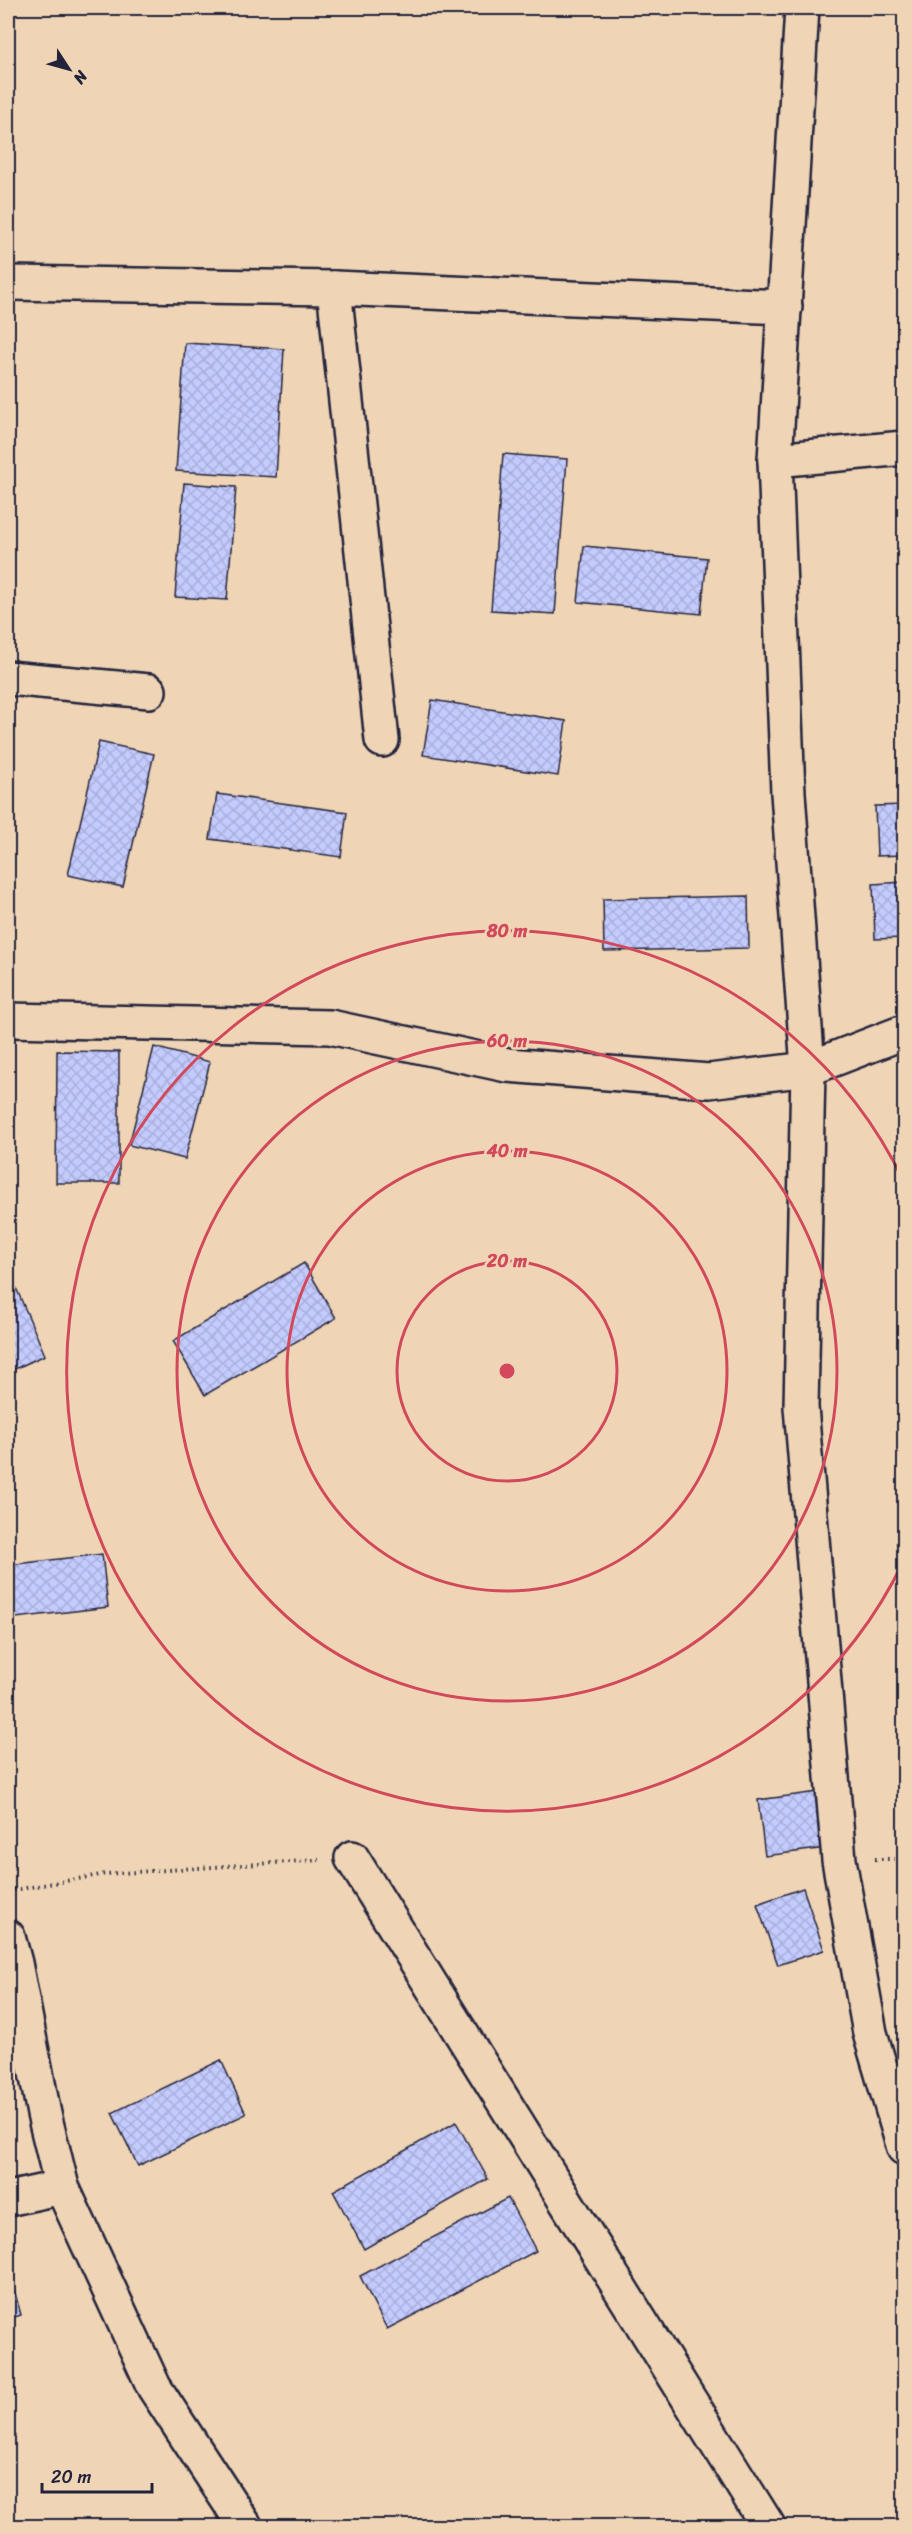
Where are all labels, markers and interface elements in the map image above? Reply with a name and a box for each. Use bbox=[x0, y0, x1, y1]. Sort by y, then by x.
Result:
north arrow bbox=[39, 39, 99, 99]
text: N bbox=[65, 64, 96, 91]
text: 80 m bbox=[486, 915, 528, 947]
text: 60 m bbox=[486, 1025, 527, 1057]
text: 40 m bbox=[485, 1135, 528, 1167]
text: 20 m bbox=[486, 1245, 527, 1277]
centre of rings bbox=[497, 1361, 517, 1381]
scale bar bbox=[42, 2456, 152, 2494]
text: 20 m bbox=[51, 2461, 91, 2493]

